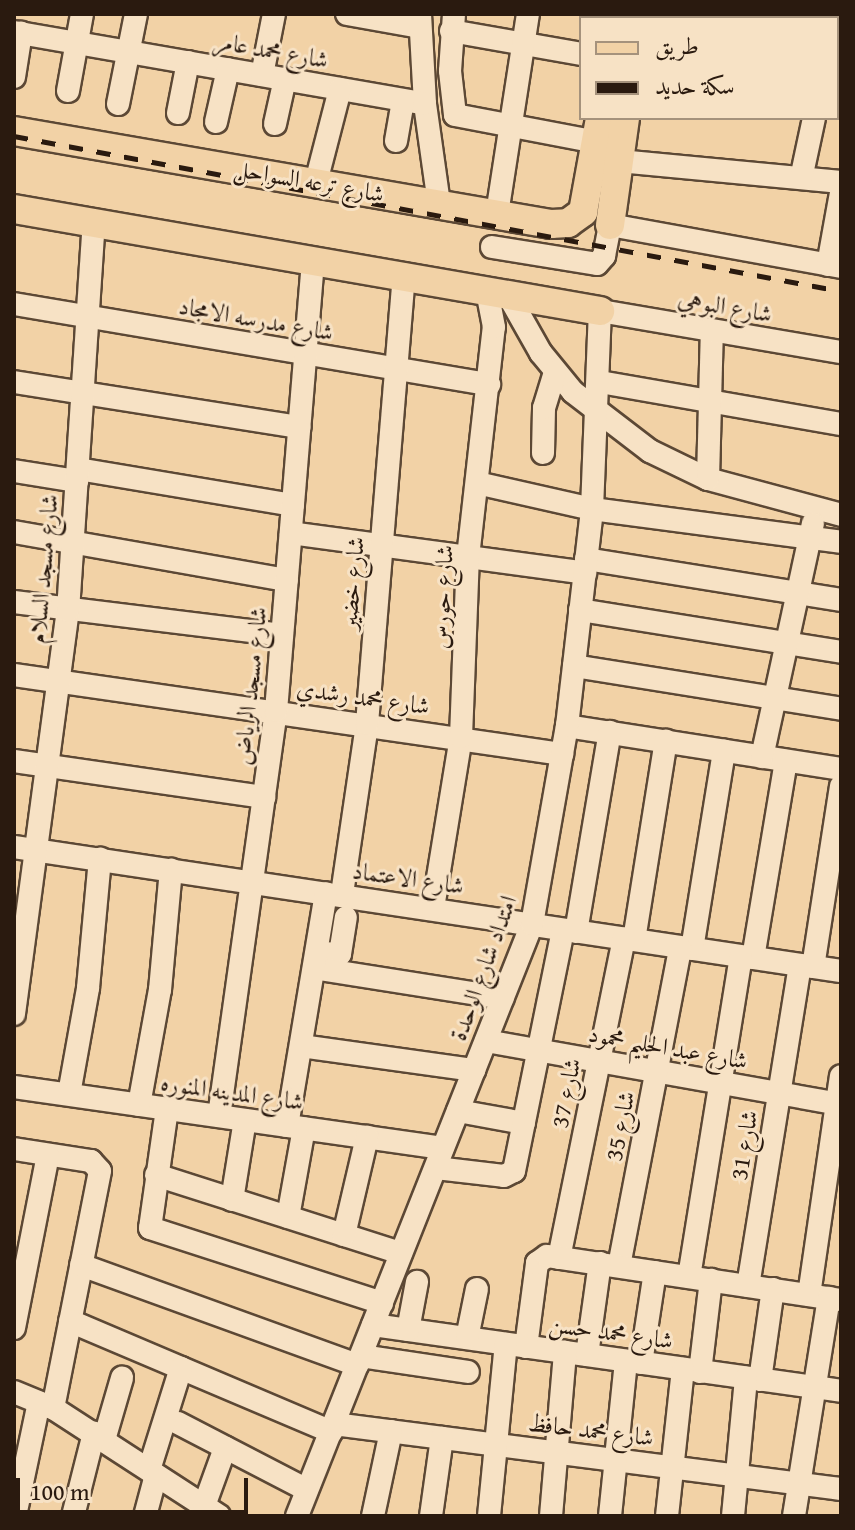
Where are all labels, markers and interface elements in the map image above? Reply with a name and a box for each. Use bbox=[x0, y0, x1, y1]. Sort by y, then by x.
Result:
legend bbox=[579, 16, 839, 120]
street label: شارع محمد عامر bbox=[212, 26, 330, 74]
text: طريق bbox=[655, 28, 699, 63]
text: سكة حديد bbox=[655, 68, 735, 103]
street label: شارع ترعه السواحل bbox=[232, 154, 386, 208]
street label: شارع البوهي bbox=[676, 284, 774, 328]
street label: شارع مدرسه الامجاد bbox=[176, 291, 336, 347]
street label: شارع مسجد السلام bbox=[22, 493, 64, 645]
street label: شارع خضير bbox=[334, 535, 370, 631]
street label: شارع حورس bbox=[425, 544, 459, 650]
street label: شارع مسجد الرياض bbox=[227, 606, 273, 766]
street label: شارع محمد رشدي bbox=[295, 673, 431, 721]
street label: شارع الاعتماد bbox=[350, 856, 466, 900]
street label: امتداد شارع الوحدة bbox=[443, 891, 523, 1045]
street label: شارع عبد الحليم محمود bbox=[586, 1019, 750, 1075]
street label: شارع 37 bbox=[545, 1056, 587, 1130]
street label: شارع المدينه المنوره bbox=[159, 1068, 305, 1116]
street label: شارع 35 bbox=[599, 1089, 641, 1163]
street label: شارع 31 bbox=[724, 1108, 764, 1182]
street label: شارع محمد حسن bbox=[547, 1309, 675, 1355]
street label: شارع محمد حافظ bbox=[527, 1408, 655, 1452]
scale bar bbox=[20, 1462, 252, 1512]
text: 100 m bbox=[30, 1474, 90, 1509]

